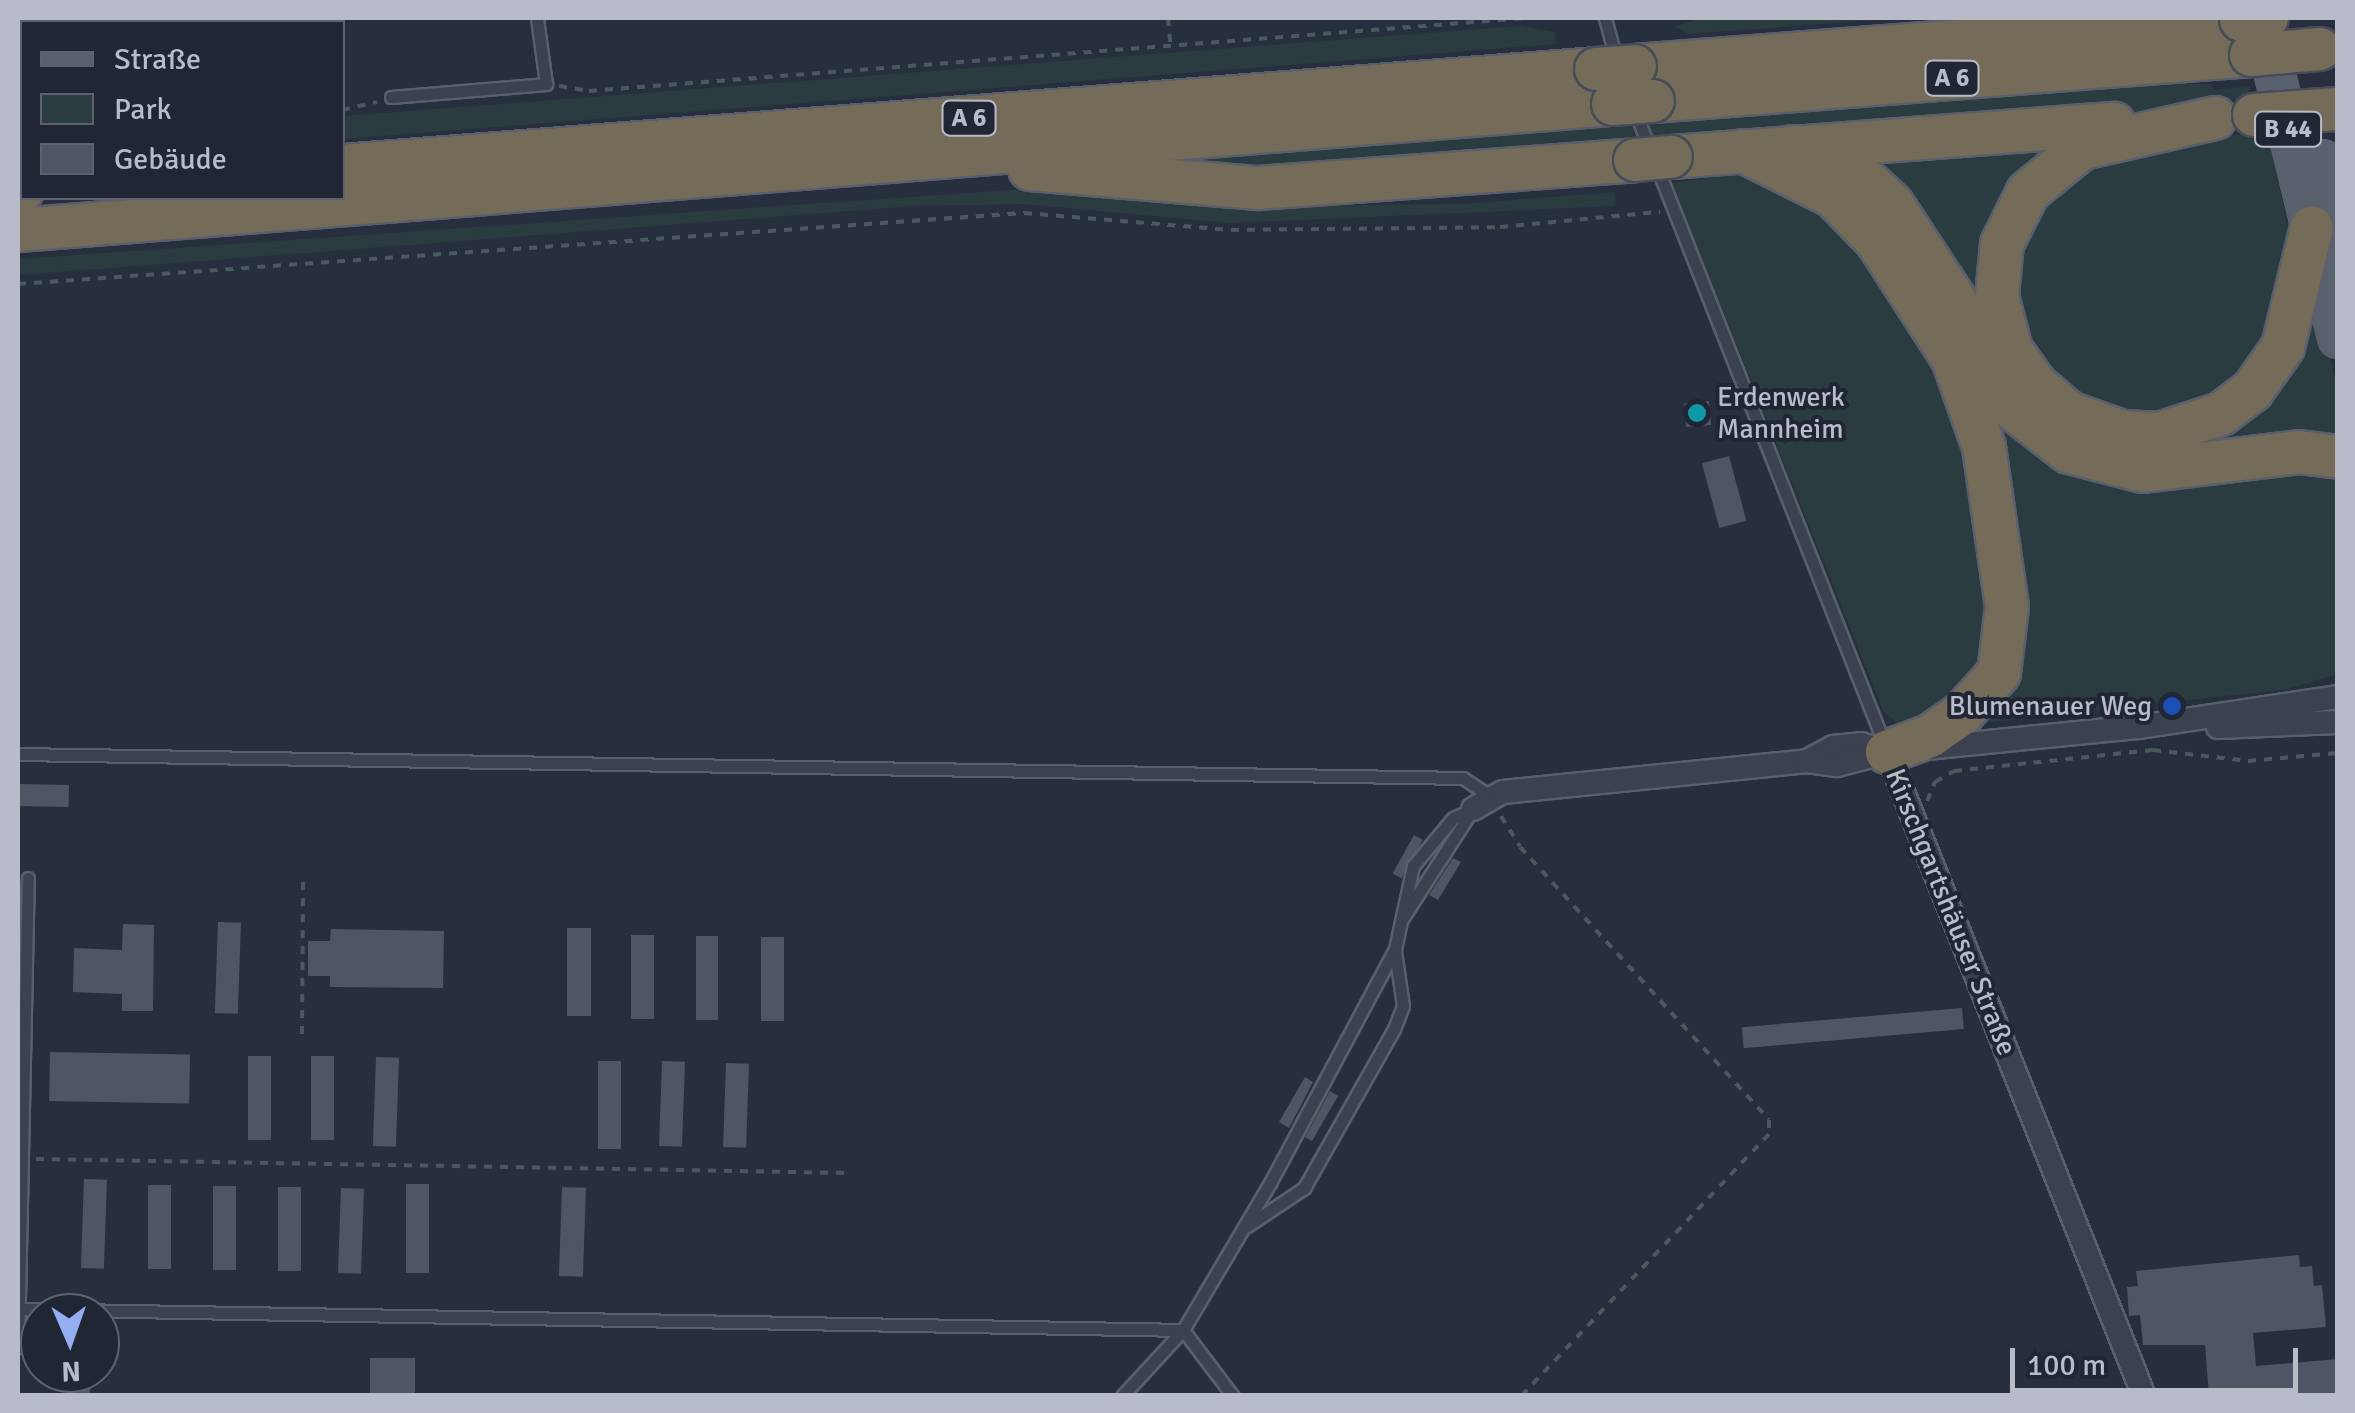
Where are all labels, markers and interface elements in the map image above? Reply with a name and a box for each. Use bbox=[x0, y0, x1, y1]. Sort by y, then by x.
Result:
legend bbox=[20, 20, 345, 200]
text: Straße bbox=[114, 41, 201, 78]
road number: A 6 bbox=[1924, 58, 1980, 98]
text: Park bbox=[114, 91, 172, 128]
road number: A 6 bbox=[942, 98, 996, 138]
road number: B 44 bbox=[2253, 109, 2323, 149]
text: Gebäude bbox=[114, 141, 227, 178]
place label: Erdenwerk Mannheim bbox=[1717, 380, 1845, 446]
marker: Erdenwerk Mannheim bbox=[1686, 402, 1708, 424]
place label: Blumenauer Weg bbox=[1949, 689, 2152, 723]
marker: Blumenauer Weg bbox=[2161, 695, 2183, 717]
street label: Kirschgartshäuser Straße bbox=[1878, 764, 2024, 1060]
north arrow bbox=[20, 1293, 120, 1393]
scale bar bbox=[2015, 1328, 2302, 1390]
text: 100 m bbox=[2027, 1347, 2106, 1384]
text: N bbox=[61, 1354, 81, 1388]

